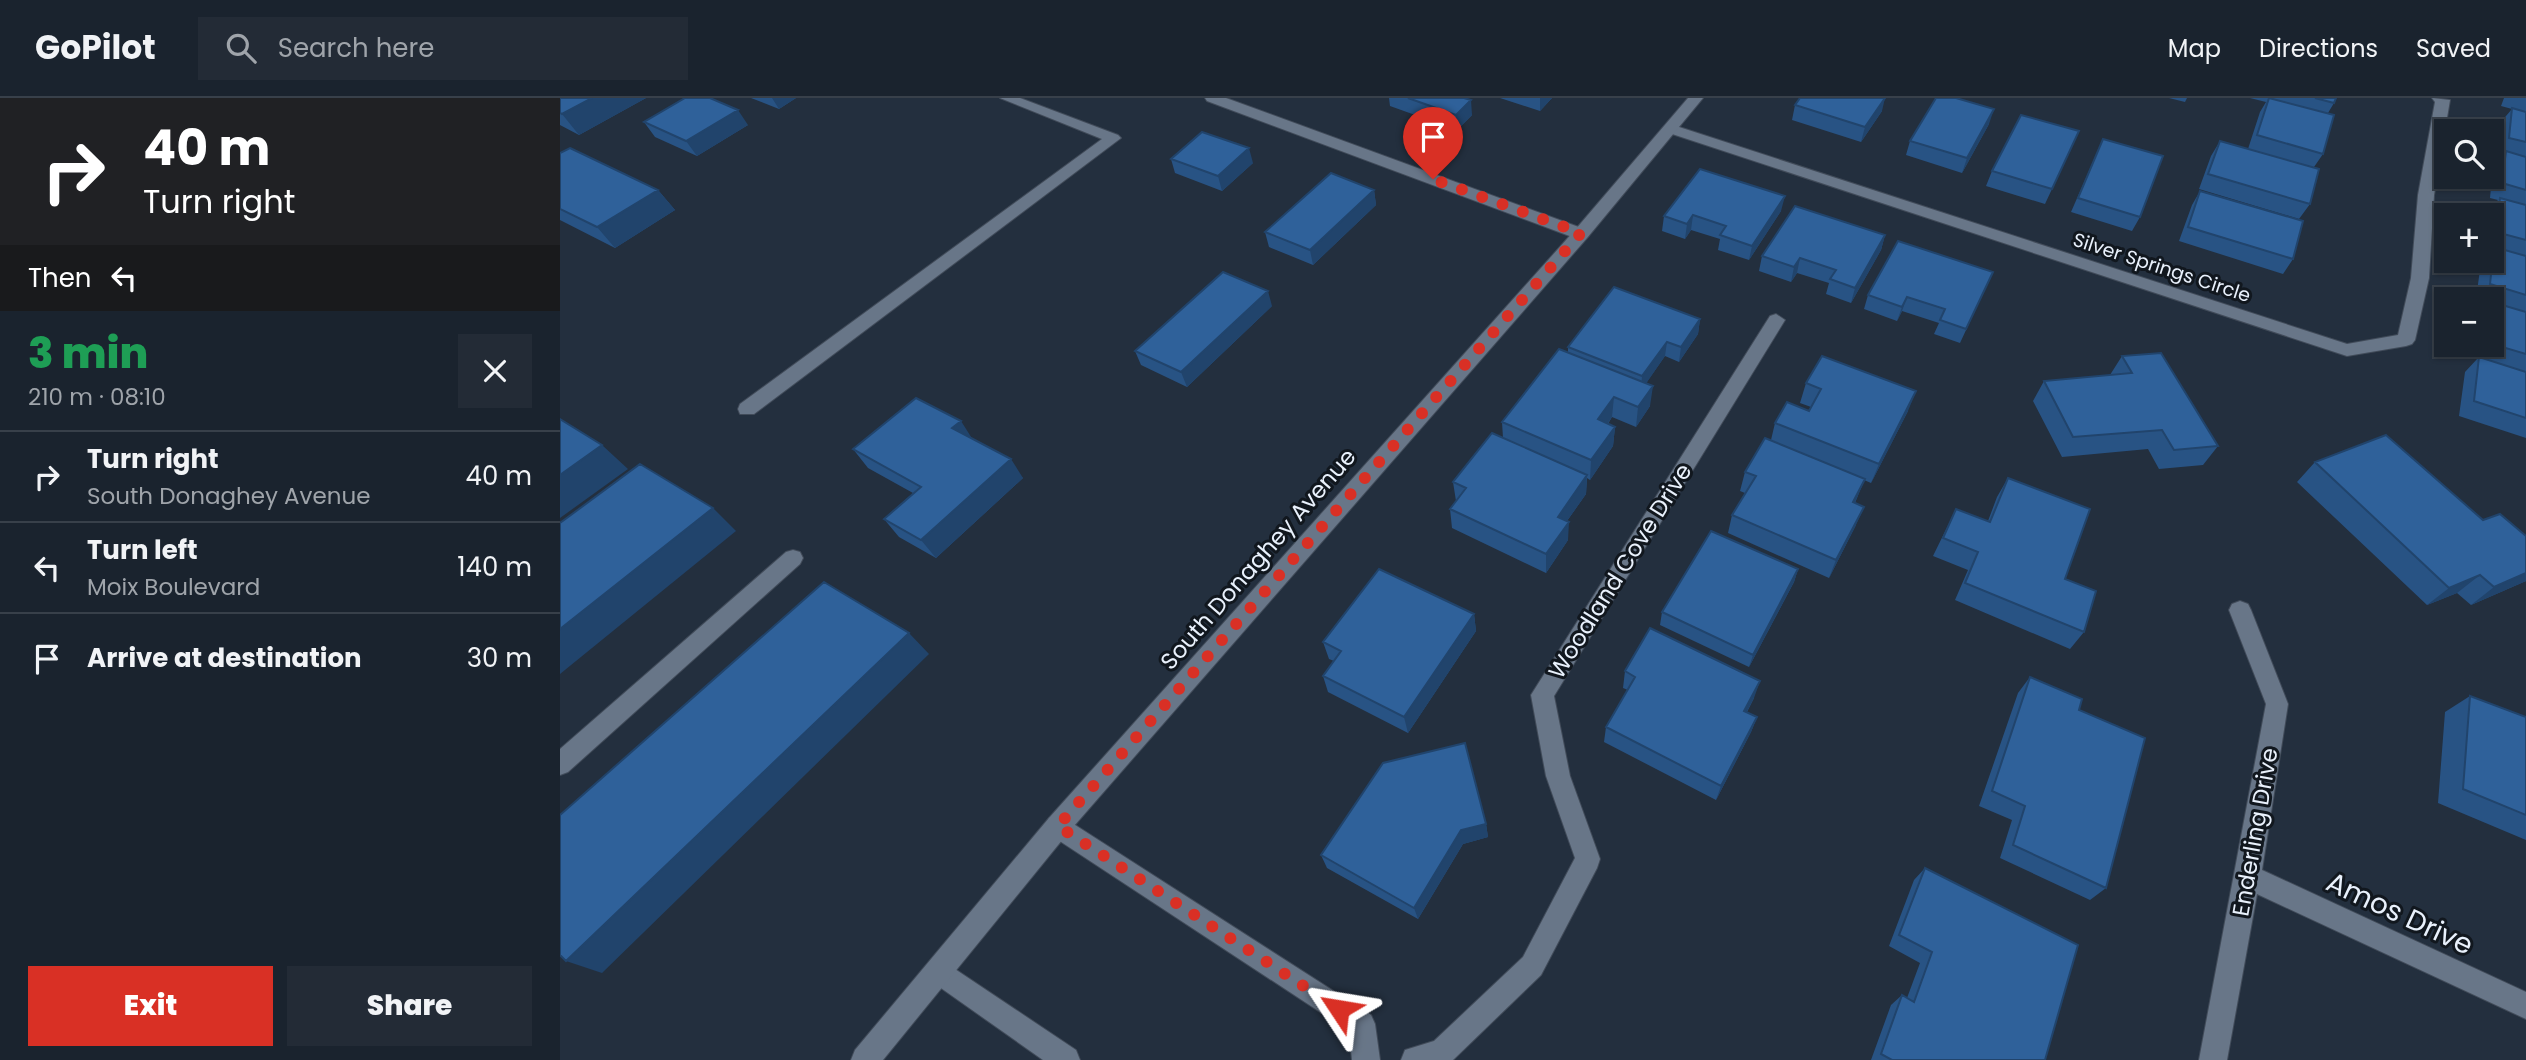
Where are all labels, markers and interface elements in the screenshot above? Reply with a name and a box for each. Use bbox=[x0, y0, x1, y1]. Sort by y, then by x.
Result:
search box bbox=[198, 17, 688, 80]
text: GoPilot bbox=[35, 24, 156, 71]
icon: search bbox=[222, 29, 260, 67]
text: Search here bbox=[278, 30, 434, 66]
text: Map bbox=[2168, 32, 2221, 65]
text: Directions bbox=[2259, 32, 2378, 65]
text: Saved bbox=[2416, 32, 2491, 65]
pin bbox=[1403, 107, 1463, 179]
text: 40 m bbox=[143, 114, 270, 182]
icon: arrive bbox=[1414, 118, 1452, 156]
map controls bbox=[2434, 119, 2504, 357]
button: search bbox=[2434, 119, 2504, 189]
icon: right bbox=[28, 126, 119, 217]
text: Turn right bbox=[143, 179, 295, 224]
button: + bbox=[2434, 203, 2504, 273]
street label: Silver Springs Circle bbox=[2070, 226, 2254, 309]
icon: left bbox=[105, 259, 143, 297]
text: Then bbox=[28, 260, 91, 296]
button: − bbox=[2434, 287, 2504, 357]
text: 3 min bbox=[28, 324, 148, 383]
button: close bbox=[458, 334, 532, 408]
text: 210 m · 08:10 bbox=[28, 381, 166, 413]
text: Turn right bbox=[87, 441, 219, 477]
street label: South Donaghey Avenue bbox=[1153, 442, 1363, 676]
street label: Woodland Cove Drive bbox=[1541, 457, 1699, 685]
icon: right bbox=[28, 458, 66, 496]
text: 40 m bbox=[466, 458, 532, 494]
text: South Donaghey Avenue bbox=[87, 480, 370, 512]
text: Turn left bbox=[87, 532, 198, 568]
icon: left bbox=[28, 549, 66, 587]
text: 140 m bbox=[457, 549, 532, 585]
text: Moix Boulevard bbox=[87, 571, 260, 603]
icon: arrive bbox=[28, 640, 66, 678]
text: Arrive at destination bbox=[87, 640, 362, 676]
text: 30 m bbox=[467, 640, 532, 676]
street label: Enderling Drive bbox=[2224, 745, 2286, 919]
street label: Amos Drive bbox=[2320, 862, 2480, 964]
button: Exit bbox=[28, 966, 273, 1046]
button: Share bbox=[287, 966, 532, 1046]
position arrow bbox=[1302, 972, 1376, 1046]

